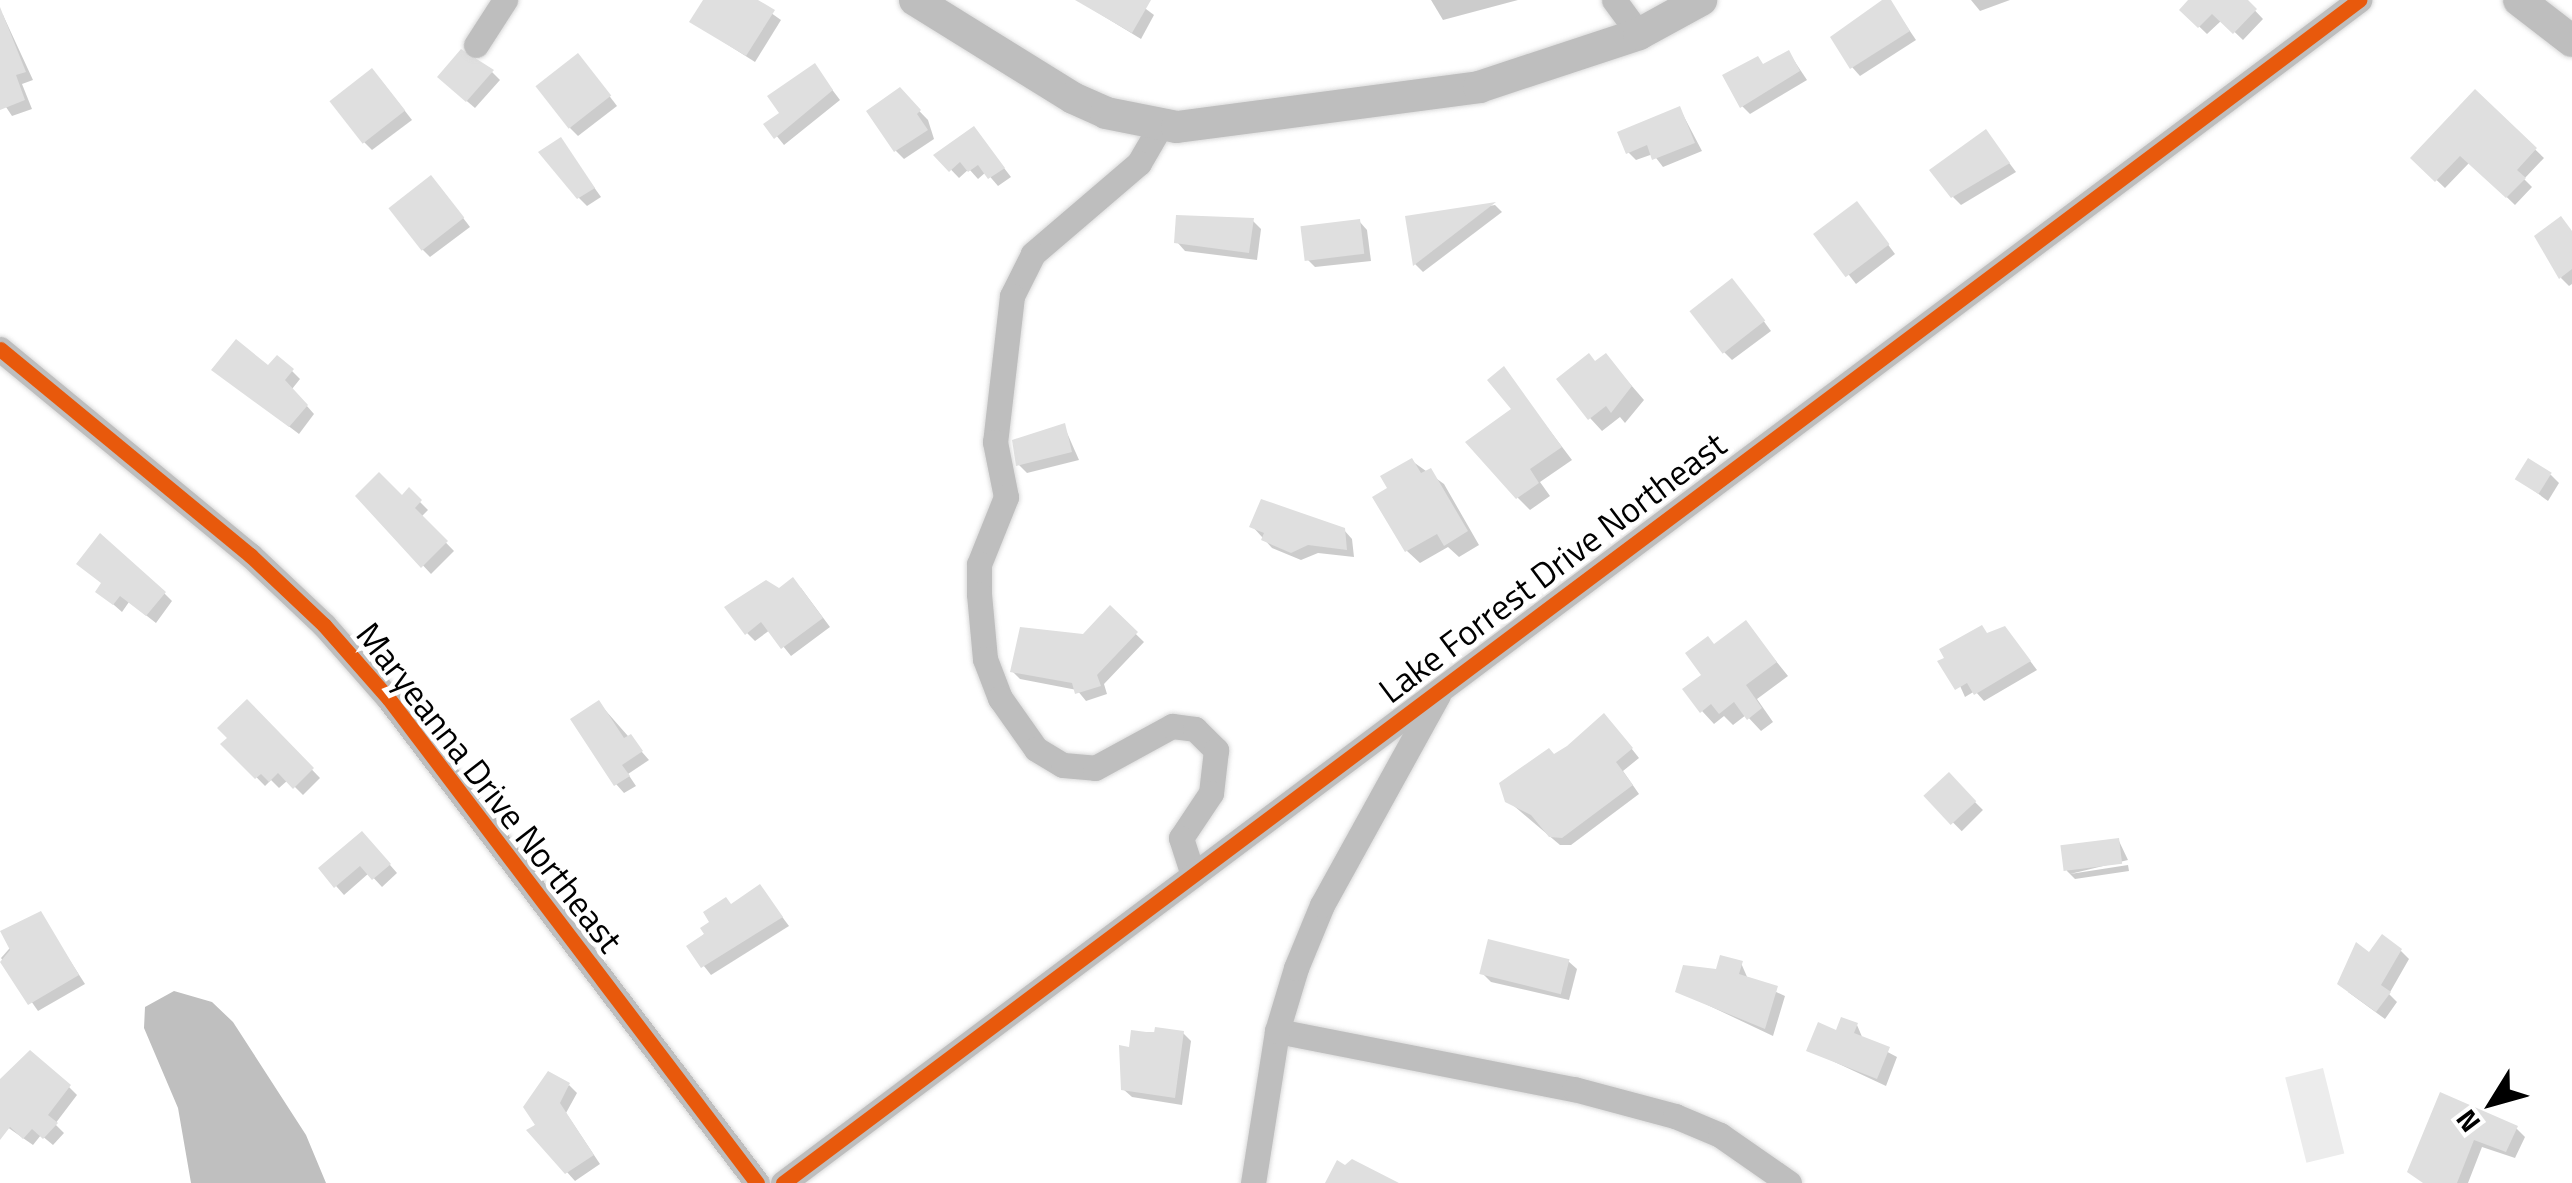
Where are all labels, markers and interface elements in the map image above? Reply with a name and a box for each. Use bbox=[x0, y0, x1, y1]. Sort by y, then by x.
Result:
street label: Lake Forrest Drive Northeast bbox=[1370, 423, 1734, 711]
street label: Maryeanna Drive Northeast bbox=[348, 614, 632, 960]
north arrow bbox=[2442, 1053, 2542, 1153]
text: N bbox=[2445, 1101, 2491, 1142]

